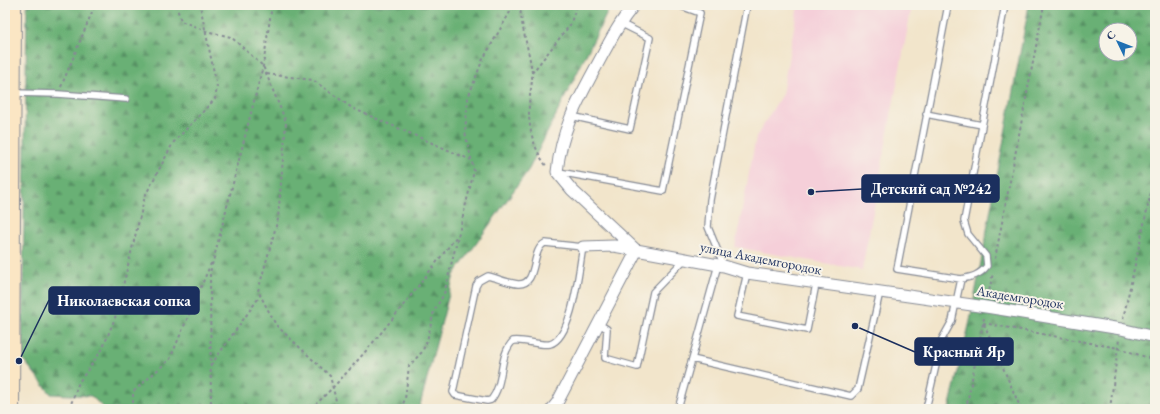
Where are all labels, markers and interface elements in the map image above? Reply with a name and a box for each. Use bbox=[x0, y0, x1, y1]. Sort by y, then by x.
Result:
north arrow bbox=[1098, 22, 1138, 62]
text: С bbox=[1103, 27, 1119, 43]
callout: Детский сад №242 bbox=[862, 175, 999, 202]
text: Детский сад №242 bbox=[871, 179, 991, 198]
street label: улица Академгородок bbox=[699, 237, 824, 279]
street label: Академгородок bbox=[974, 281, 1065, 313]
callout: Николаевская сопка bbox=[49, 287, 199, 314]
text: Николаевская сопка bbox=[57, 291, 191, 310]
callout: Красный Яр bbox=[915, 338, 1013, 365]
text: Красный Яр bbox=[923, 342, 1005, 361]

